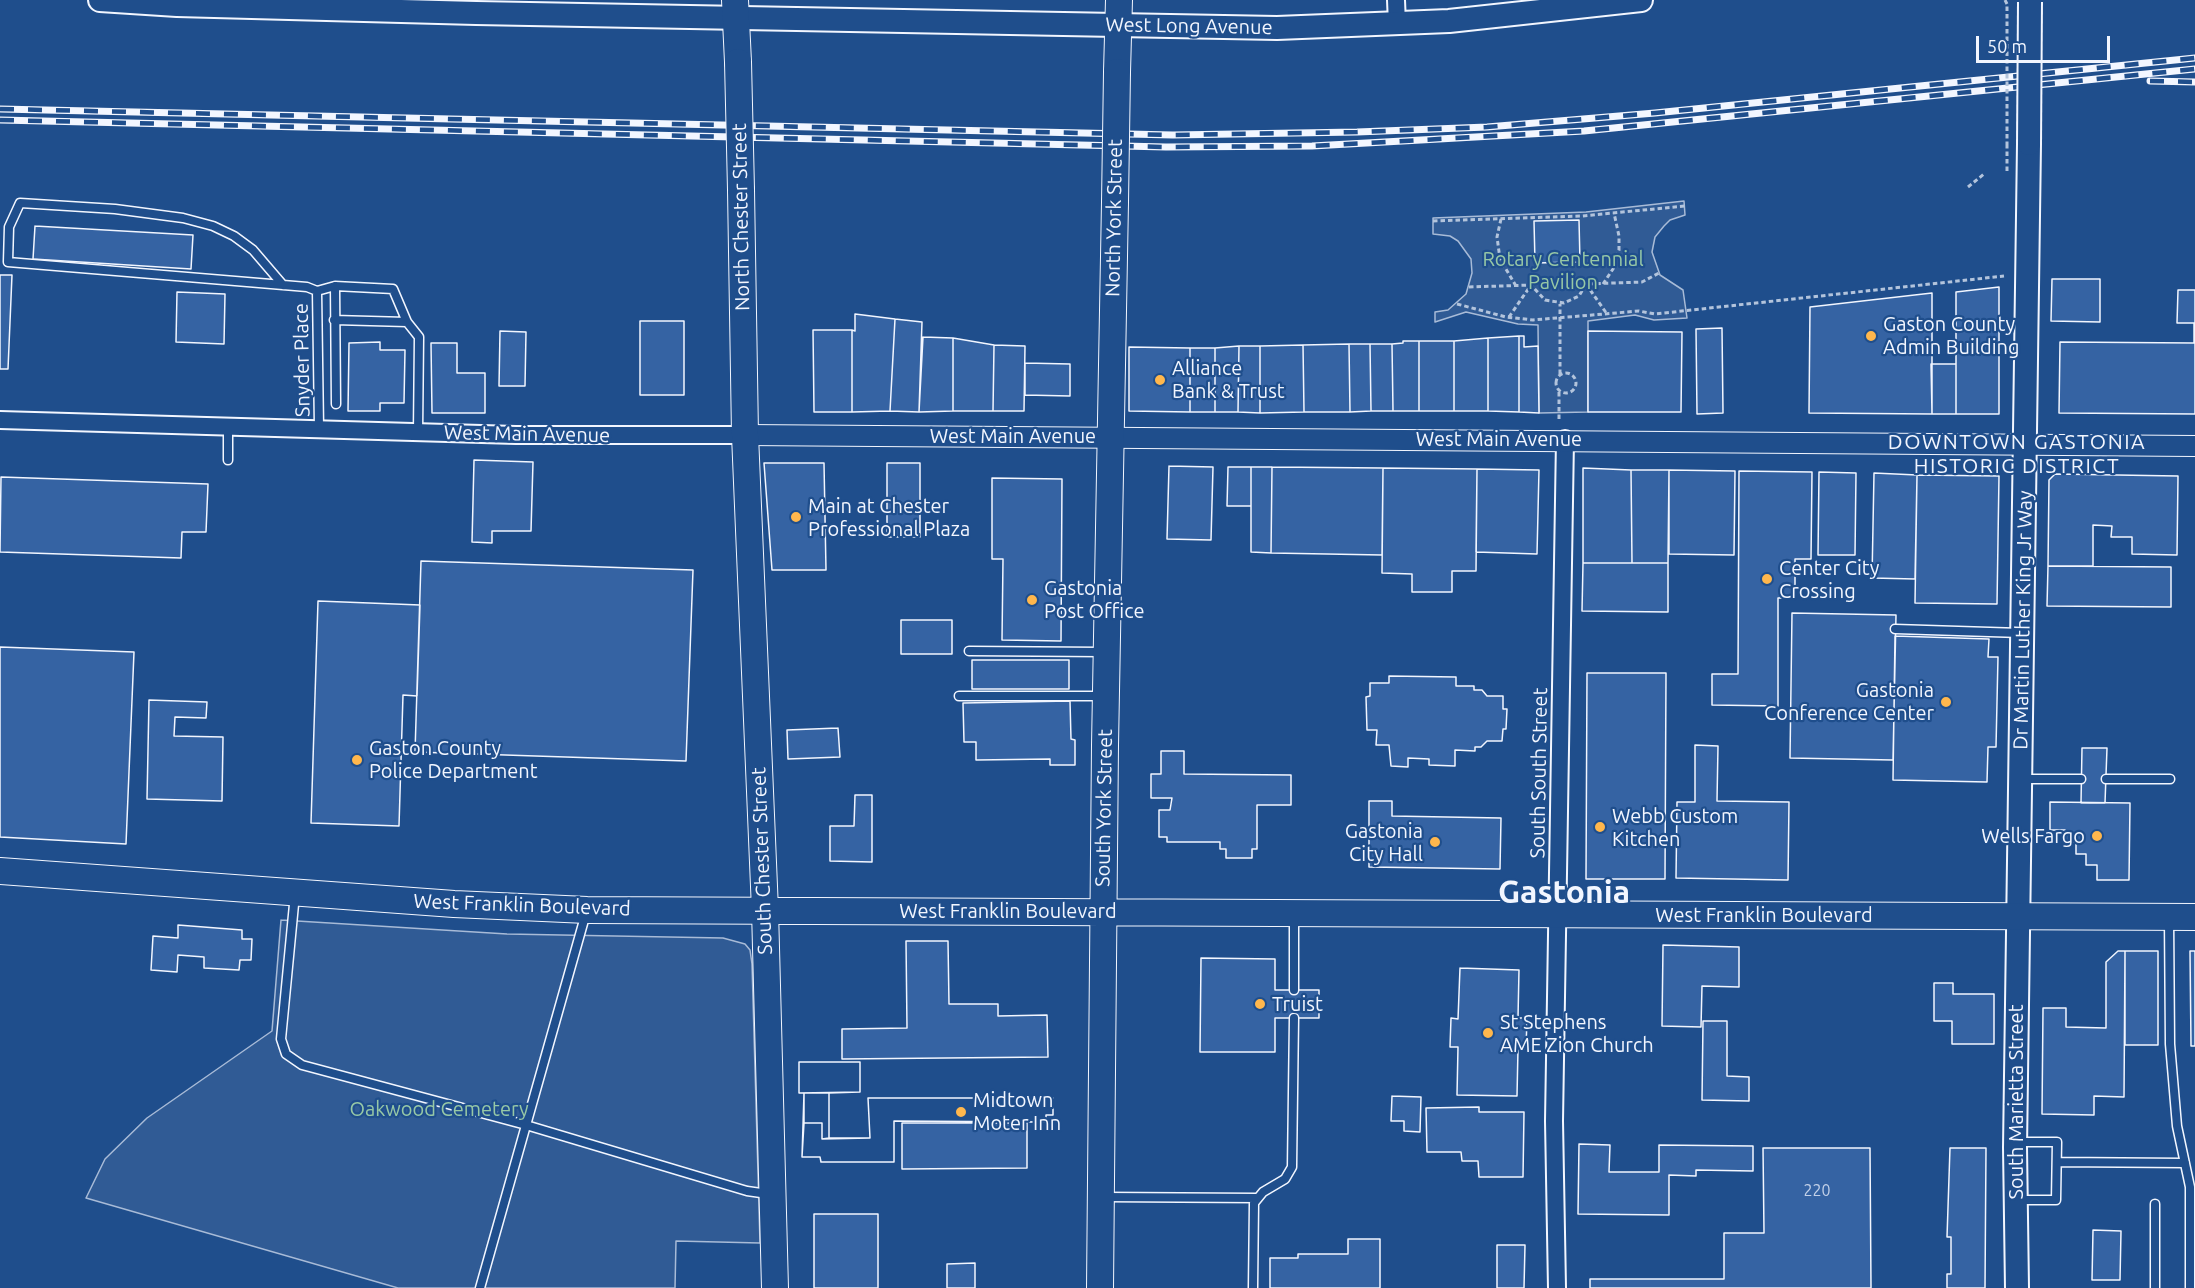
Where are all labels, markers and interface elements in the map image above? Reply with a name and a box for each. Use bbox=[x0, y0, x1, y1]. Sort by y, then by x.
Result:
street label: West Long Avenue bbox=[1105, 13, 1273, 39]
scale bar bbox=[1979, 24, 2112, 62]
text: 50 m bbox=[1987, 36, 2027, 56]
street label: North Chester Street bbox=[727, 123, 755, 311]
street label: North York Street bbox=[1101, 139, 1127, 297]
park label: Rotary Centennial Pavilion bbox=[1482, 247, 1644, 294]
street label: Snyder Place bbox=[289, 303, 315, 417]
place label: Gaston County Admin Building bbox=[1883, 312, 2019, 359]
marker: Gaston County Admin Building bbox=[1864, 329, 1878, 343]
place label: Alliance Bank & Trust bbox=[1172, 356, 1285, 403]
marker: Alliance Bank & Trust bbox=[1153, 373, 1167, 387]
street label: West Main Avenue bbox=[444, 421, 610, 447]
street label: West Main Avenue bbox=[930, 424, 1096, 448]
street label: West Main Avenue bbox=[1416, 427, 1582, 451]
district label: DOWNTOWN GASTONIA HISTORIC DISTRICT bbox=[1888, 429, 2146, 479]
street label: Dr Martin Luther King Jr Way bbox=[2009, 490, 2037, 750]
place label: Main at Chester Professional Plaza bbox=[808, 494, 970, 541]
marker: Main at Chester Professional Plaza bbox=[789, 510, 803, 524]
place label: Center City Crossing bbox=[1779, 556, 1879, 603]
marker: Center City Crossing bbox=[1760, 572, 1774, 586]
place label: Gastonia Post Office bbox=[1044, 576, 1144, 623]
marker: Gastonia Post Office bbox=[1025, 593, 1039, 607]
place label: Gastonia Conference Center bbox=[1764, 678, 1934, 725]
street label: South South Street bbox=[1526, 687, 1552, 859]
marker: Gastonia Conference Center bbox=[1939, 695, 1953, 709]
street label: South York Street bbox=[1091, 729, 1117, 887]
place label: Gaston County Police Department bbox=[369, 736, 538, 783]
marker: Gaston County Police Department bbox=[350, 753, 364, 767]
street label: South Chester Street bbox=[747, 767, 777, 955]
place label: Webb Custom Kitchen bbox=[1612, 804, 1738, 851]
place label: Gastonia City Hall bbox=[1345, 819, 1423, 866]
marker: Webb Custom Kitchen bbox=[1593, 820, 1607, 834]
place label: Wells Fargo bbox=[1981, 824, 2085, 848]
marker: Wells Fargo bbox=[2090, 829, 2104, 843]
marker: Gastonia City Hall bbox=[1428, 835, 1442, 849]
district label: Gastonia bbox=[1498, 873, 1630, 911]
street label: West Franklin Boulevard bbox=[413, 889, 631, 921]
street label: West Franklin Boulevard bbox=[899, 899, 1117, 923]
street label: West Franklin Boulevard bbox=[1655, 903, 1873, 927]
place label: Truist bbox=[1272, 992, 1323, 1016]
marker: Truist bbox=[1253, 997, 1267, 1011]
street label: South Marietta Street bbox=[2004, 1005, 2028, 1199]
place label: St Stephens AME Zion Church bbox=[1500, 1010, 1654, 1057]
marker: St Stephens AME Zion Church bbox=[1481, 1026, 1495, 1040]
place label: Midtown Moter Inn bbox=[973, 1088, 1061, 1135]
park label: Oakwood Cemetery bbox=[349, 1097, 529, 1121]
marker: Midtown Moter Inn bbox=[954, 1105, 968, 1119]
house number: 220 bbox=[1803, 1181, 1831, 1201]

